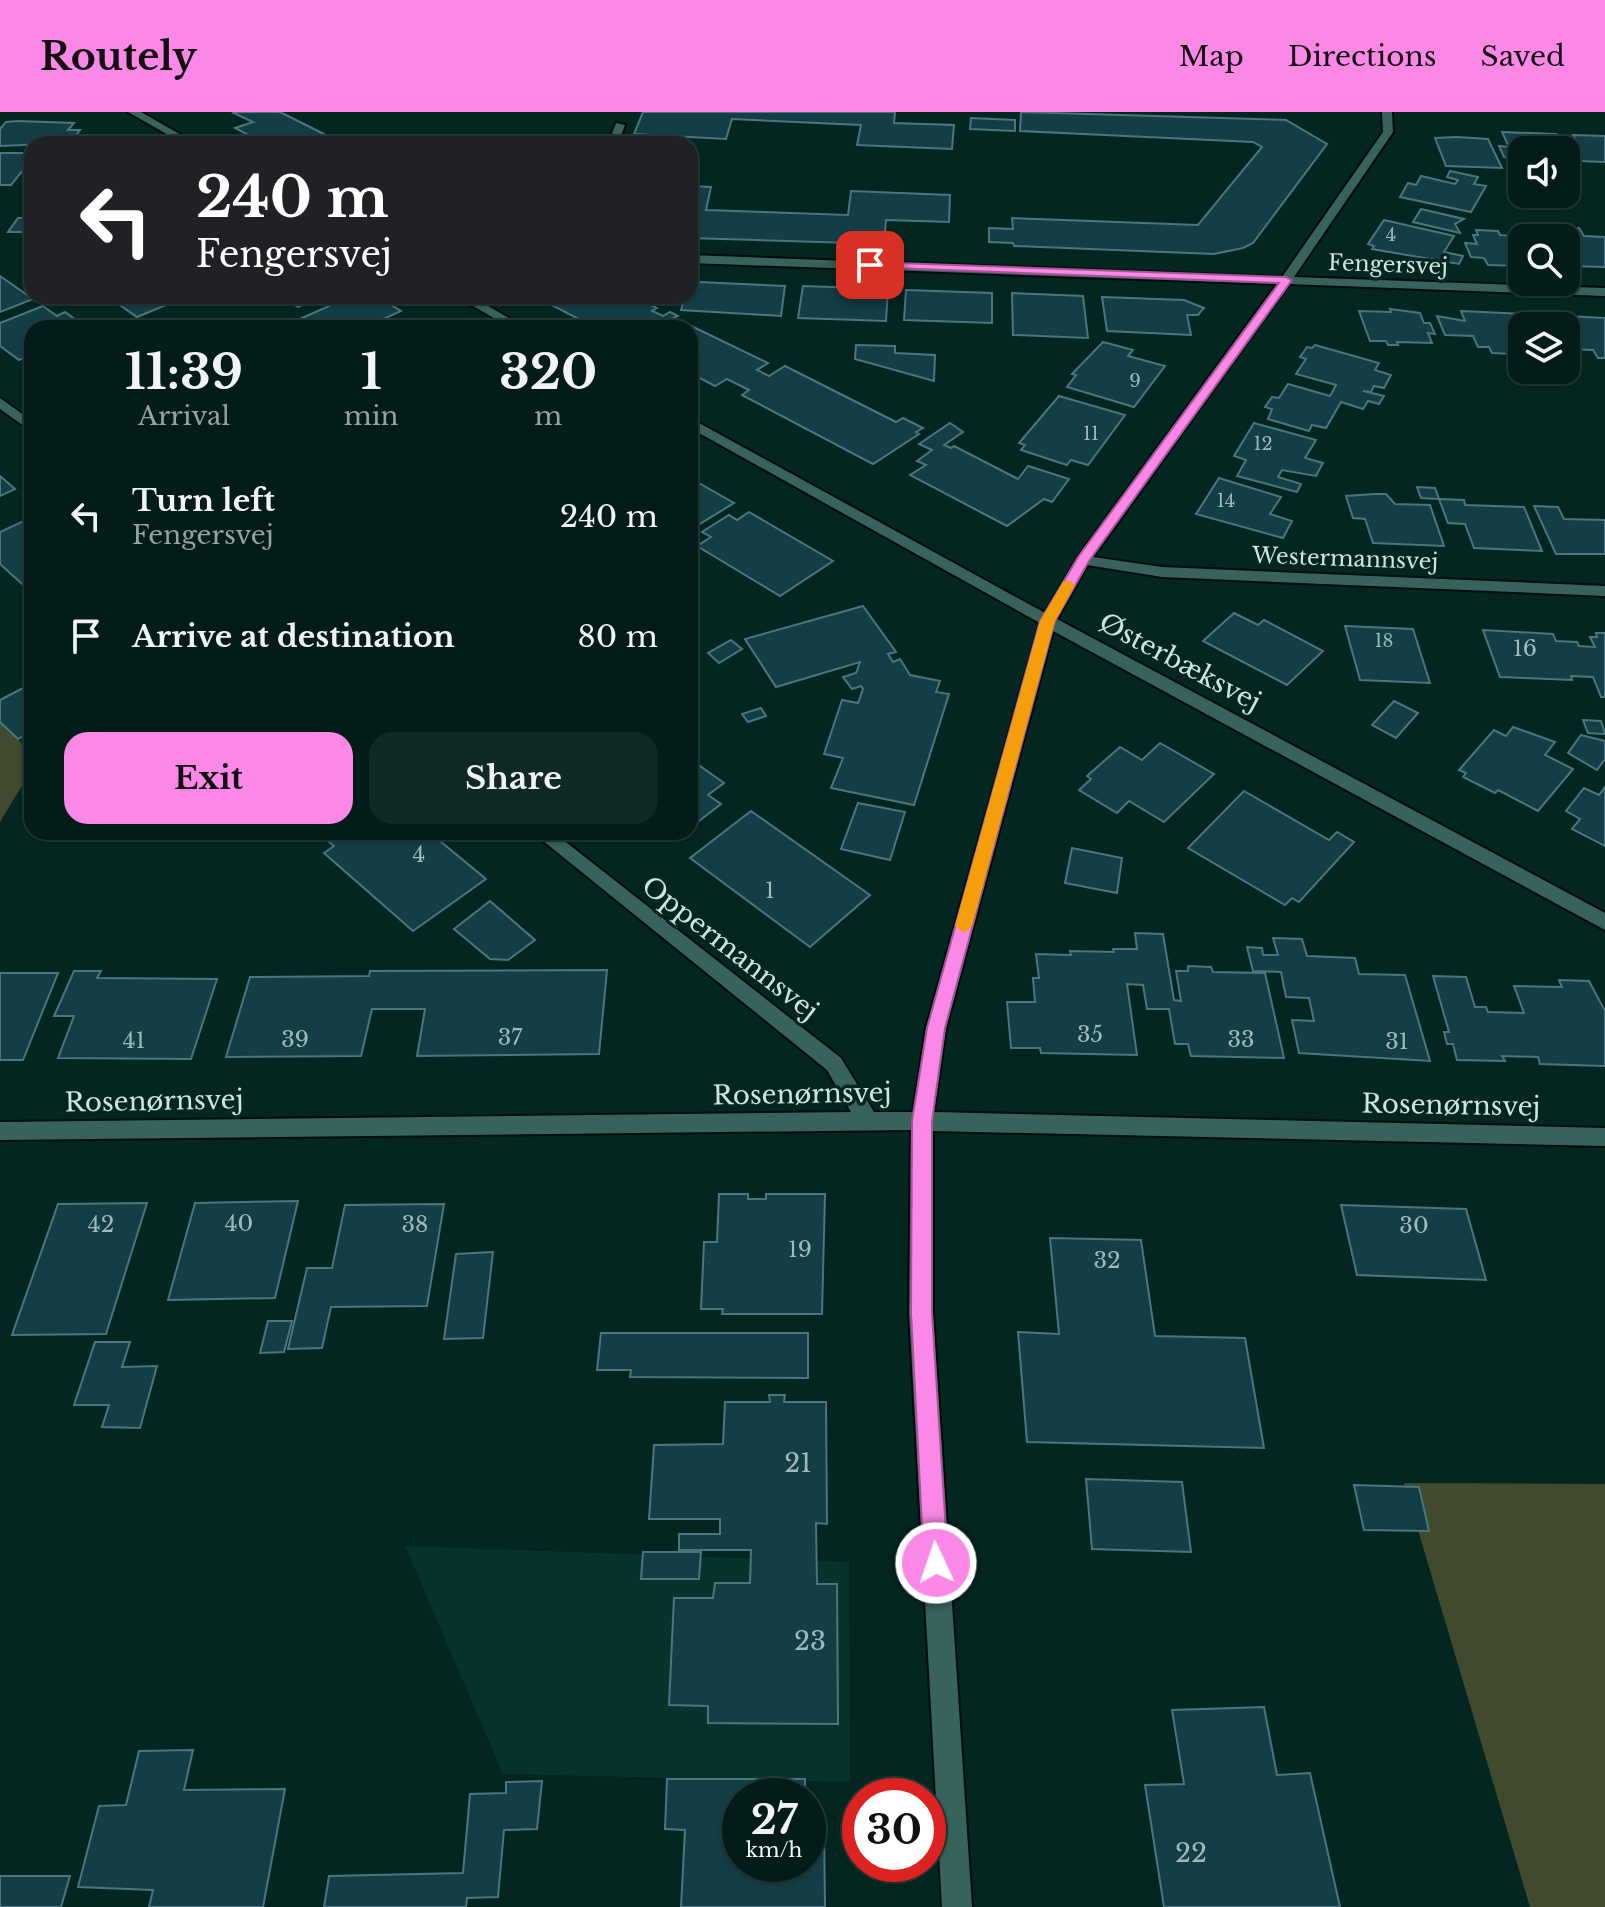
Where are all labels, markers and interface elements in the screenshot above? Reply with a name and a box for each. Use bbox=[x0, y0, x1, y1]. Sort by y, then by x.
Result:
text: Routely bbox=[40, 33, 197, 80]
text: Map bbox=[1179, 39, 1244, 74]
text: Directions bbox=[1288, 39, 1437, 74]
text: Saved bbox=[1481, 39, 1565, 74]
map controls bbox=[1508, 136, 1580, 384]
button: sound bbox=[1508, 136, 1580, 208]
text: 240 m bbox=[196, 163, 389, 232]
icon: left bbox=[64, 168, 168, 272]
house number: 4 bbox=[1386, 224, 1396, 246]
button: search bbox=[1508, 224, 1580, 296]
pin bbox=[836, 231, 904, 299]
text: Fengersvej bbox=[196, 232, 392, 277]
icon: arrive bbox=[848, 243, 892, 287]
street label: Fengersvej bbox=[1328, 249, 1448, 280]
button: layers bbox=[1508, 312, 1580, 384]
text: 11:39 bbox=[125, 342, 243, 402]
text: 1 bbox=[361, 342, 382, 402]
text: 320 bbox=[499, 342, 597, 402]
house number: 9 bbox=[1129, 370, 1141, 392]
text: Arrival bbox=[138, 400, 230, 432]
text: min bbox=[344, 400, 399, 432]
text: m bbox=[534, 400, 562, 432]
house number: 11 bbox=[1083, 423, 1099, 445]
house number: 12 bbox=[1253, 433, 1273, 455]
text: Turn left bbox=[132, 482, 275, 519]
house number: 14 bbox=[1217, 490, 1235, 512]
icon: left bbox=[64, 494, 108, 538]
text: 240 m bbox=[560, 498, 658, 535]
text: Fengersvej bbox=[132, 519, 274, 551]
street label: Westermannsvej bbox=[1250, 542, 1439, 575]
street label: Østerbæksvej bbox=[1094, 606, 1266, 718]
icon: arrive bbox=[64, 614, 108, 658]
text: Arrive at destination bbox=[132, 618, 455, 655]
text: 80 m bbox=[578, 618, 658, 655]
house number: 18 bbox=[1375, 630, 1393, 652]
house number: 16 bbox=[1513, 635, 1537, 662]
button: Exit bbox=[64, 732, 353, 824]
button: Share bbox=[369, 732, 658, 824]
house number: 4 bbox=[413, 841, 425, 868]
street label: Oppermannsvej bbox=[635, 869, 825, 1027]
house number: 1 bbox=[765, 877, 775, 904]
house number: 35 bbox=[1077, 1021, 1103, 1048]
house number: 37 bbox=[498, 1024, 523, 1051]
house number: 39 bbox=[281, 1026, 309, 1053]
house number: 33 bbox=[1227, 1026, 1255, 1053]
house number: 41 bbox=[123, 1027, 145, 1054]
house number: 31 bbox=[1385, 1028, 1409, 1055]
street label: Rosenørnsvej bbox=[712, 1076, 892, 1112]
street label: Rosenørnsvej bbox=[64, 1083, 244, 1119]
street label: Rosenørnsvej bbox=[1361, 1087, 1541, 1123]
house number: 40 bbox=[225, 1210, 253, 1237]
house number: 42 bbox=[88, 1211, 114, 1238]
house number: 38 bbox=[402, 1211, 428, 1238]
house number: 30 bbox=[1399, 1212, 1429, 1239]
house number: 19 bbox=[788, 1236, 812, 1263]
house number: 32 bbox=[1093, 1247, 1121, 1274]
house number: 21 bbox=[784, 1447, 812, 1479]
position arrow bbox=[894, 1521, 978, 1605]
house number: 23 bbox=[794, 1625, 826, 1657]
speed limit sign: 30 bbox=[842, 1778, 946, 1882]
text: 27 bbox=[751, 1795, 797, 1845]
house number: 22 bbox=[1175, 1837, 1207, 1869]
text: km/h bbox=[746, 1838, 802, 1862]

